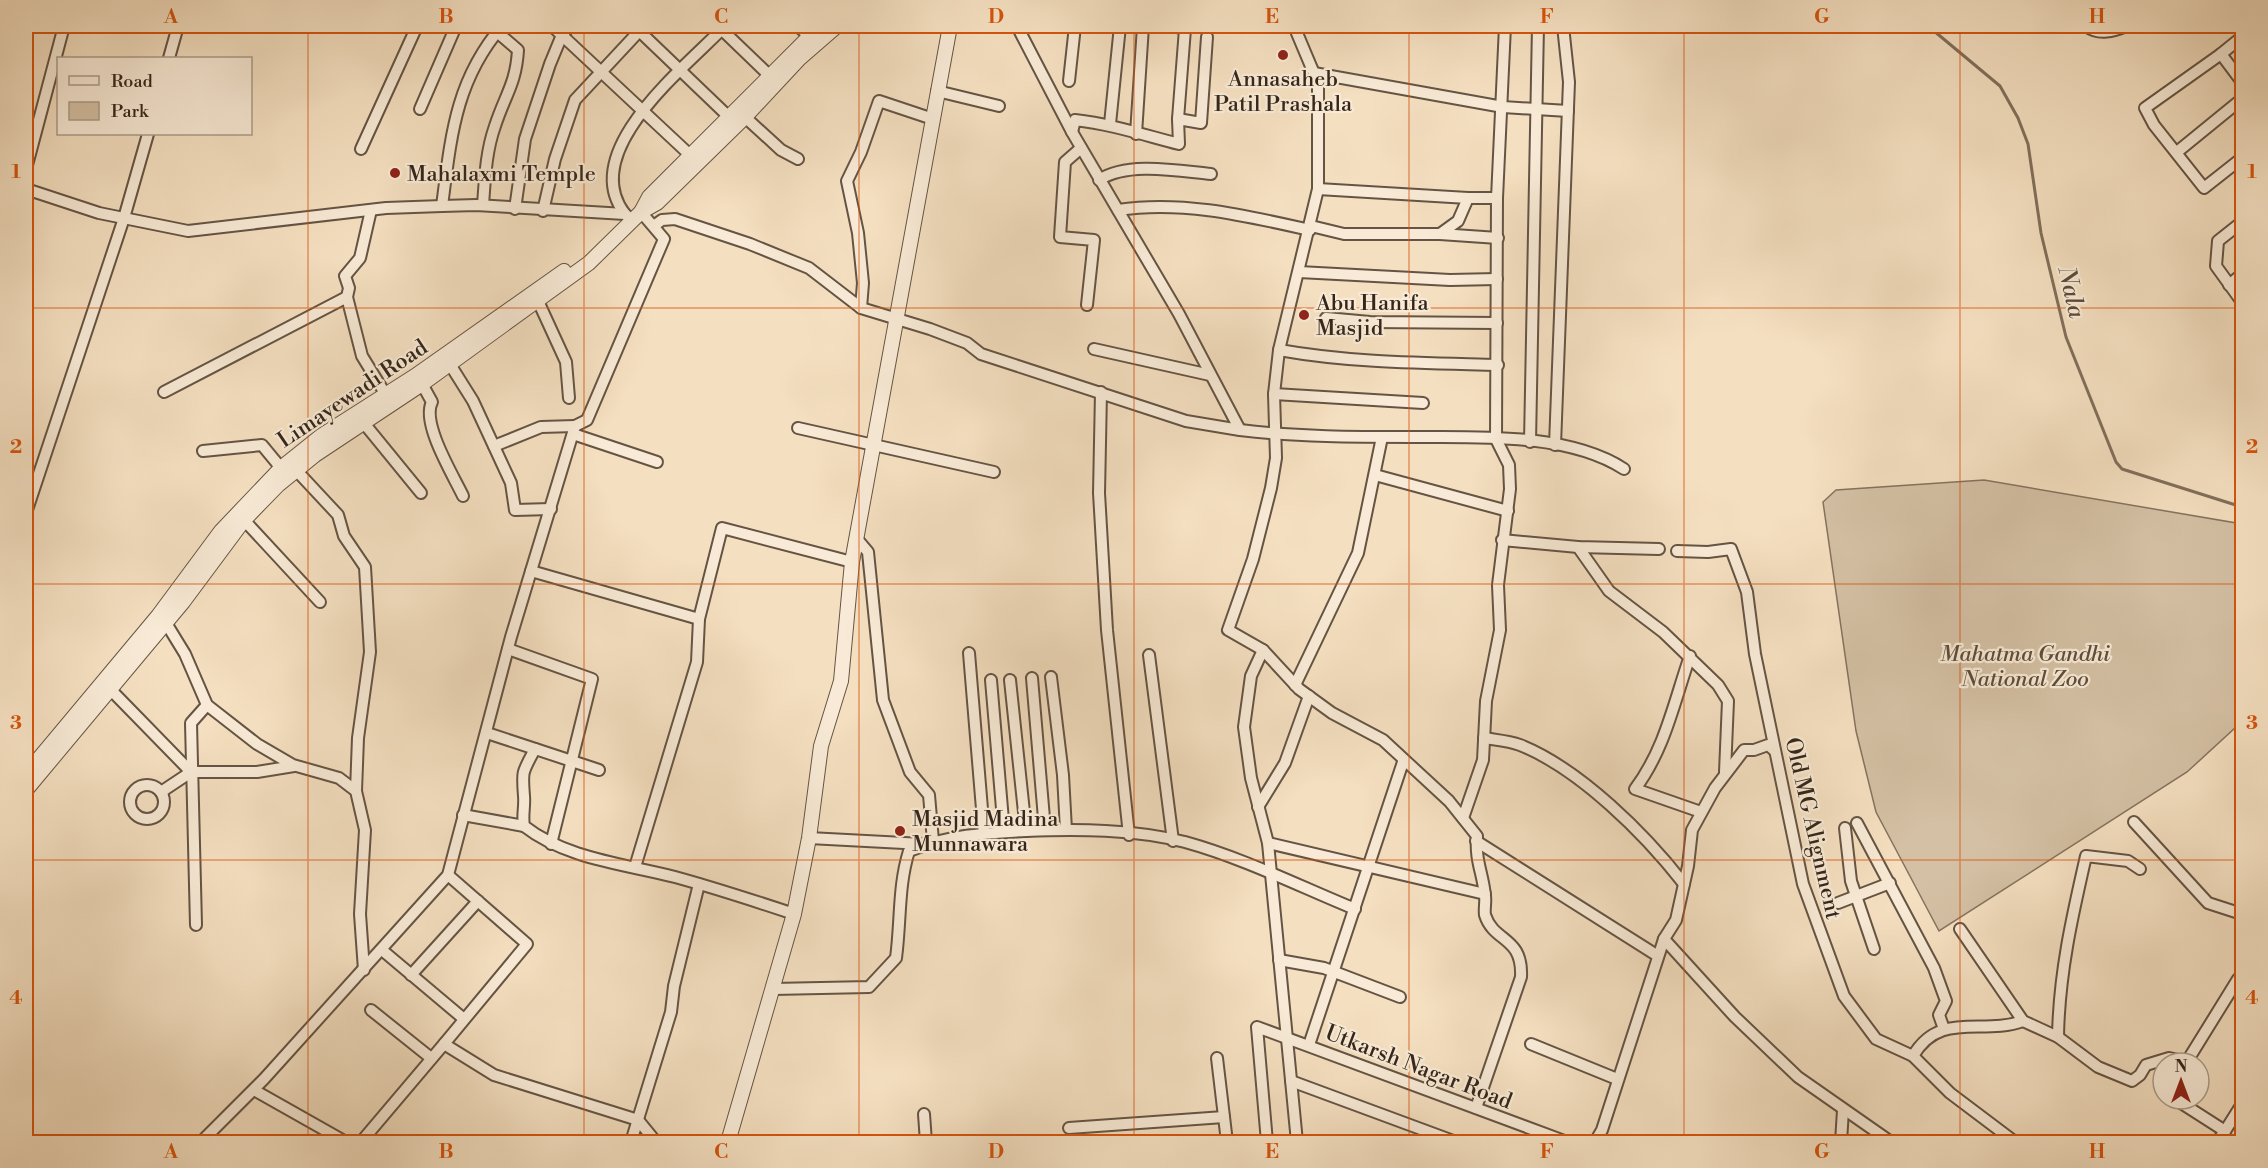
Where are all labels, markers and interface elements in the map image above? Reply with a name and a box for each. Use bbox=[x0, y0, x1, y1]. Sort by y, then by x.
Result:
text: A bbox=[163, 5, 179, 30]
text: B bbox=[438, 5, 454, 30]
text: C bbox=[714, 5, 728, 30]
text: D bbox=[988, 5, 1004, 30]
text: E bbox=[1265, 5, 1279, 30]
text: F bbox=[1540, 5, 1554, 30]
text: G bbox=[1814, 5, 1830, 30]
text: H bbox=[2089, 5, 2106, 30]
marker: Annasaheb Patil Prashala bbox=[1276, 48, 1290, 62]
legend bbox=[57, 57, 252, 135]
place label: Annasaheb Patil Prashala bbox=[1214, 66, 1353, 118]
text: Road bbox=[111, 70, 154, 93]
text: Park bbox=[111, 100, 150, 123]
text: 1 bbox=[11, 160, 21, 185]
text: 1 bbox=[2247, 160, 2257, 185]
place label: Mahalaxmi Temple bbox=[407, 161, 596, 188]
marker: Mahalaxmi Temple bbox=[388, 166, 402, 180]
water label: Nala bbox=[2050, 262, 2092, 322]
place label: Abu Hanifa Masjid bbox=[1315, 290, 1429, 342]
marker: Abu Hanifa Masjid bbox=[1297, 308, 1311, 322]
street label: Limayewadi Road bbox=[273, 334, 433, 454]
text: 2 bbox=[10, 435, 22, 460]
text: 2 bbox=[2246, 435, 2258, 460]
park label: Mahatma Gandhi National Zoo bbox=[1940, 641, 2110, 693]
text: 3 bbox=[10, 711, 22, 736]
text: 3 bbox=[2246, 711, 2258, 736]
street label: Old MG Alignment bbox=[1779, 735, 1847, 922]
place label: Masjid Madina Munnawara bbox=[912, 806, 1059, 858]
marker: Masjid Madina Munnawara bbox=[893, 824, 907, 838]
text: 4 bbox=[9, 986, 23, 1011]
text: 4 bbox=[2245, 986, 2259, 1011]
street label: Utkarsh Nagar Road bbox=[1321, 1019, 1516, 1116]
north arrow bbox=[2151, 1051, 2211, 1111]
text: N bbox=[2175, 1057, 2188, 1077]
text: A bbox=[163, 1140, 179, 1165]
text: B bbox=[438, 1140, 454, 1165]
text: C bbox=[714, 1140, 728, 1165]
text: D bbox=[988, 1140, 1004, 1165]
text: E bbox=[1265, 1140, 1279, 1165]
text: F bbox=[1540, 1140, 1554, 1165]
text: G bbox=[1814, 1140, 1830, 1165]
text: H bbox=[2089, 1140, 2106, 1165]

